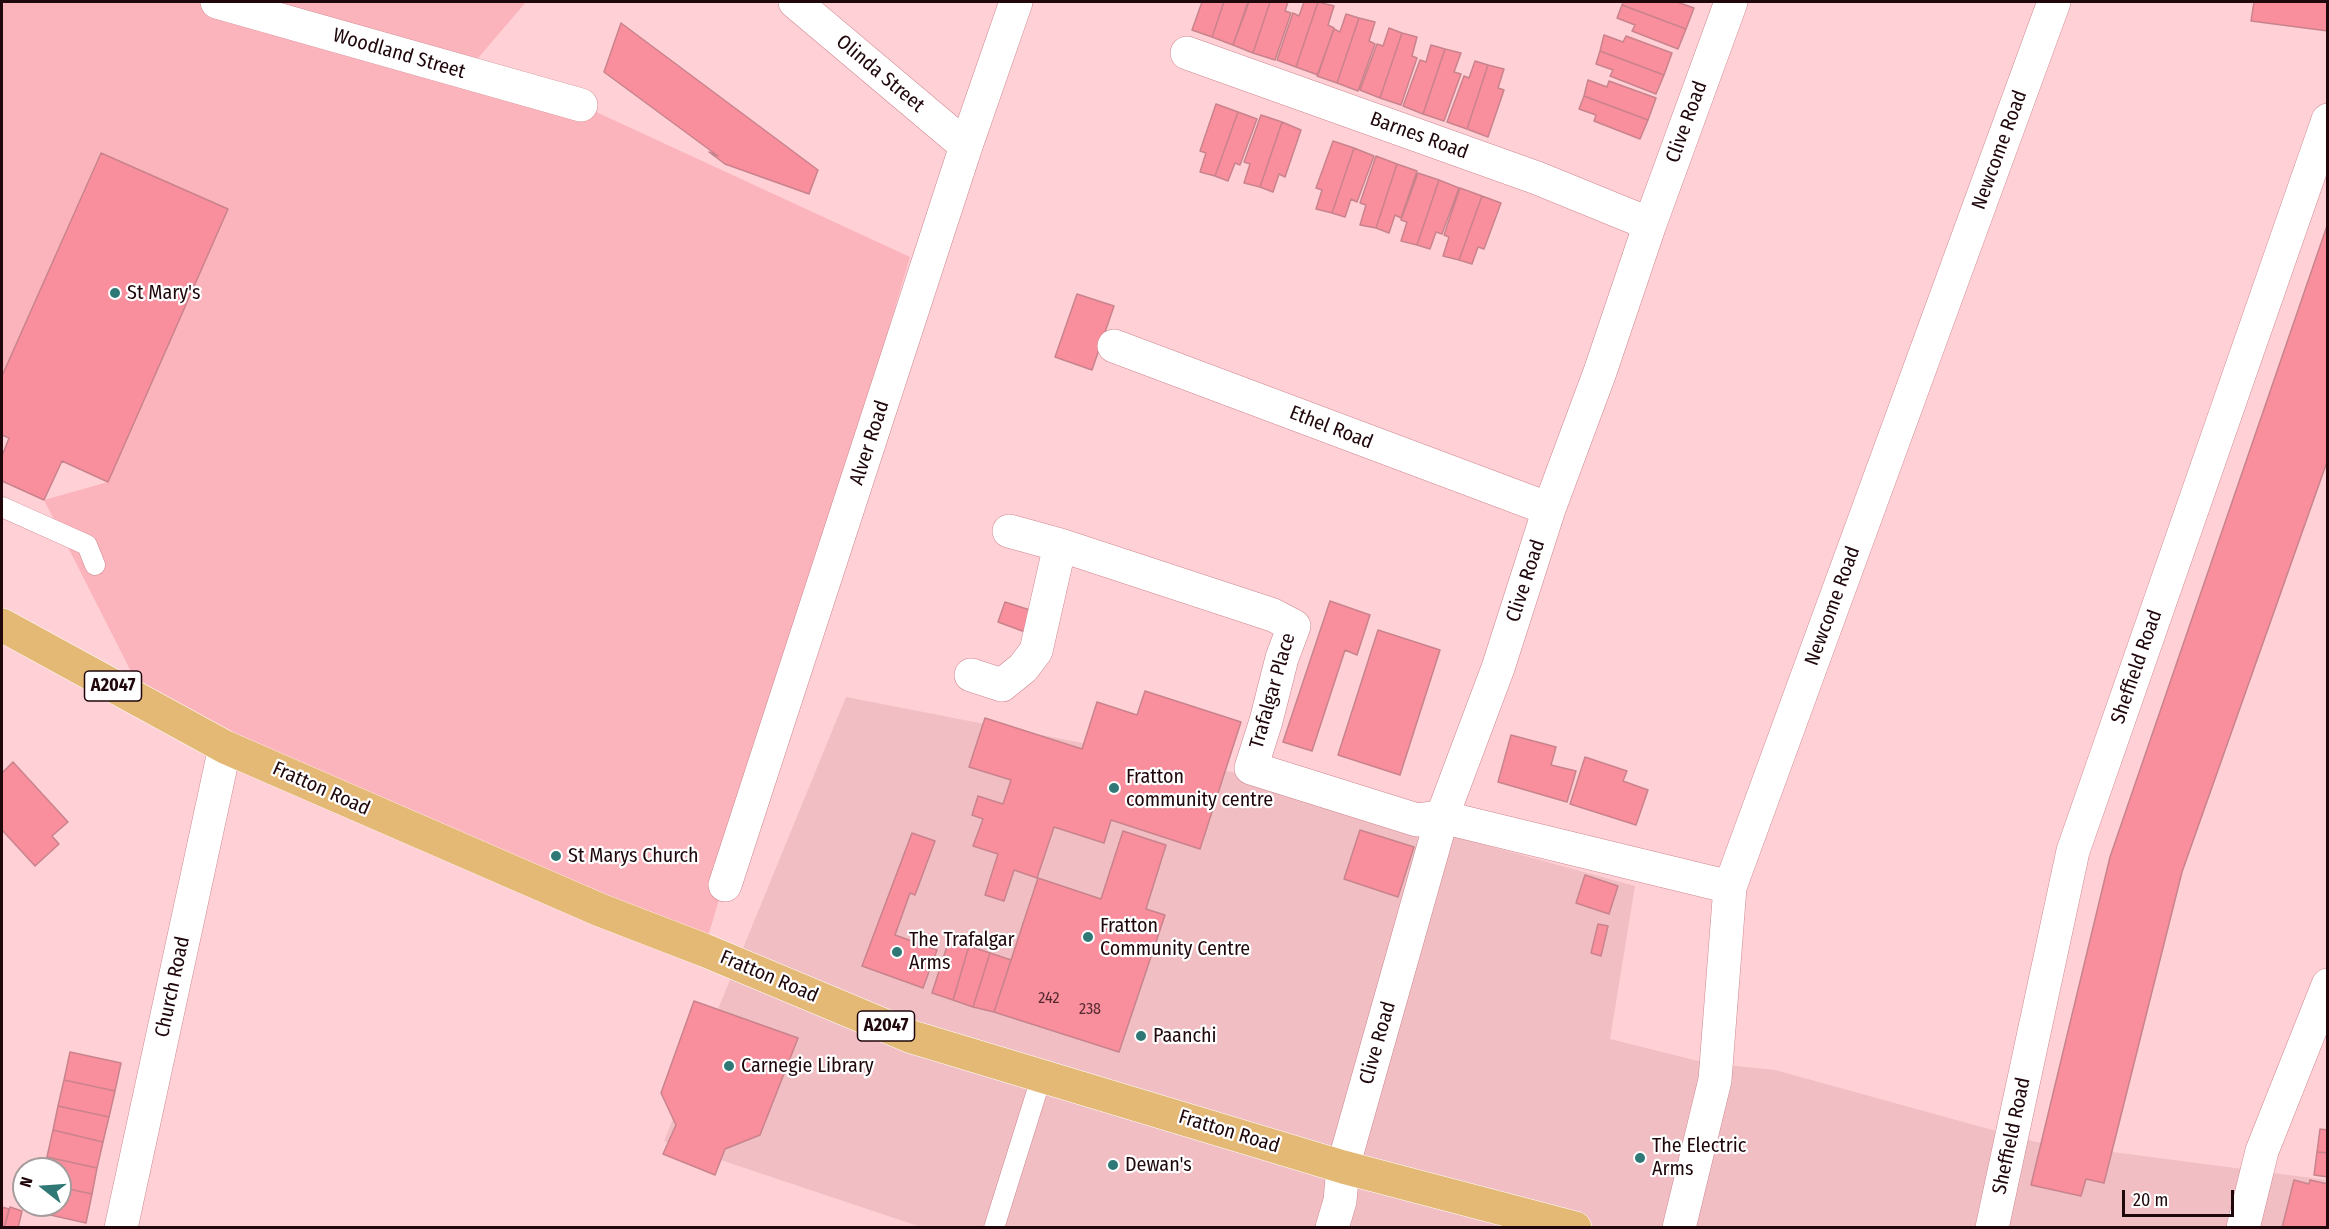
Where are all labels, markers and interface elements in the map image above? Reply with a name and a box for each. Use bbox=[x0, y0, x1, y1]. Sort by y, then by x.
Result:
street label: Woodland Street bbox=[330, 24, 468, 84]
street label: Olinda Street bbox=[831, 30, 929, 118]
street label: Clive Road bbox=[1661, 78, 1713, 166]
street label: Newcome Road bbox=[1967, 87, 2033, 213]
street label: Barnes Road bbox=[1367, 107, 1471, 165]
place label: St Mary's bbox=[127, 281, 200, 305]
marker: St Mary's bbox=[108, 286, 122, 300]
street label: Alver Road bbox=[845, 398, 895, 488]
street label: Ethel Road bbox=[1286, 401, 1376, 455]
street label: Clive Road bbox=[1501, 537, 1551, 625]
street label: Newcome Road bbox=[1800, 543, 1866, 669]
street label: Sheffield Road bbox=[2106, 607, 2168, 727]
street label: Trafalgar Place bbox=[1245, 630, 1301, 752]
road number: A2047 bbox=[84, 671, 142, 701]
street label: Fratton Road bbox=[269, 757, 373, 821]
place label: Fratton community centre bbox=[1126, 765, 1273, 812]
marker: Fratton community centre bbox=[1107, 781, 1121, 795]
place label: St Marys Church bbox=[568, 844, 699, 868]
marker: St Marys Church bbox=[549, 849, 563, 863]
place label: Fratton Community Centre bbox=[1100, 914, 1250, 961]
place label: The Trafalgar Arms bbox=[909, 928, 1015, 975]
marker: Fratton Community Centre bbox=[1081, 930, 1095, 944]
street label: Church Road bbox=[151, 934, 195, 1040]
marker: The Trafalgar Arms bbox=[890, 945, 904, 959]
street label: Fratton Road bbox=[716, 946, 822, 1008]
house number: 242 bbox=[1038, 989, 1060, 1009]
street label: Clive Road bbox=[1355, 999, 1401, 1087]
house number: 238 bbox=[1079, 1000, 1101, 1020]
road number: A2047 bbox=[858, 1011, 914, 1041]
place label: Paanchi bbox=[1153, 1024, 1217, 1048]
marker: Paanchi bbox=[1134, 1029, 1148, 1043]
place label: Carnegie Library bbox=[741, 1054, 874, 1078]
marker: Carnegie Library bbox=[722, 1059, 736, 1073]
street label: Sheffield Road bbox=[1988, 1075, 2036, 1197]
street label: Fratton Road bbox=[1176, 1105, 1282, 1159]
place label: The Electric Arms bbox=[1652, 1134, 1746, 1181]
marker: The Electric Arms bbox=[1633, 1151, 1647, 1165]
place label: Dewan's bbox=[1125, 1153, 1192, 1177]
north arrow bbox=[12, 1157, 72, 1217]
marker: Dewan's bbox=[1106, 1158, 1120, 1172]
text: N bbox=[16, 1175, 37, 1190]
scale bar bbox=[2125, 1178, 2238, 1216]
text: 20 m bbox=[2133, 1189, 2168, 1211]

